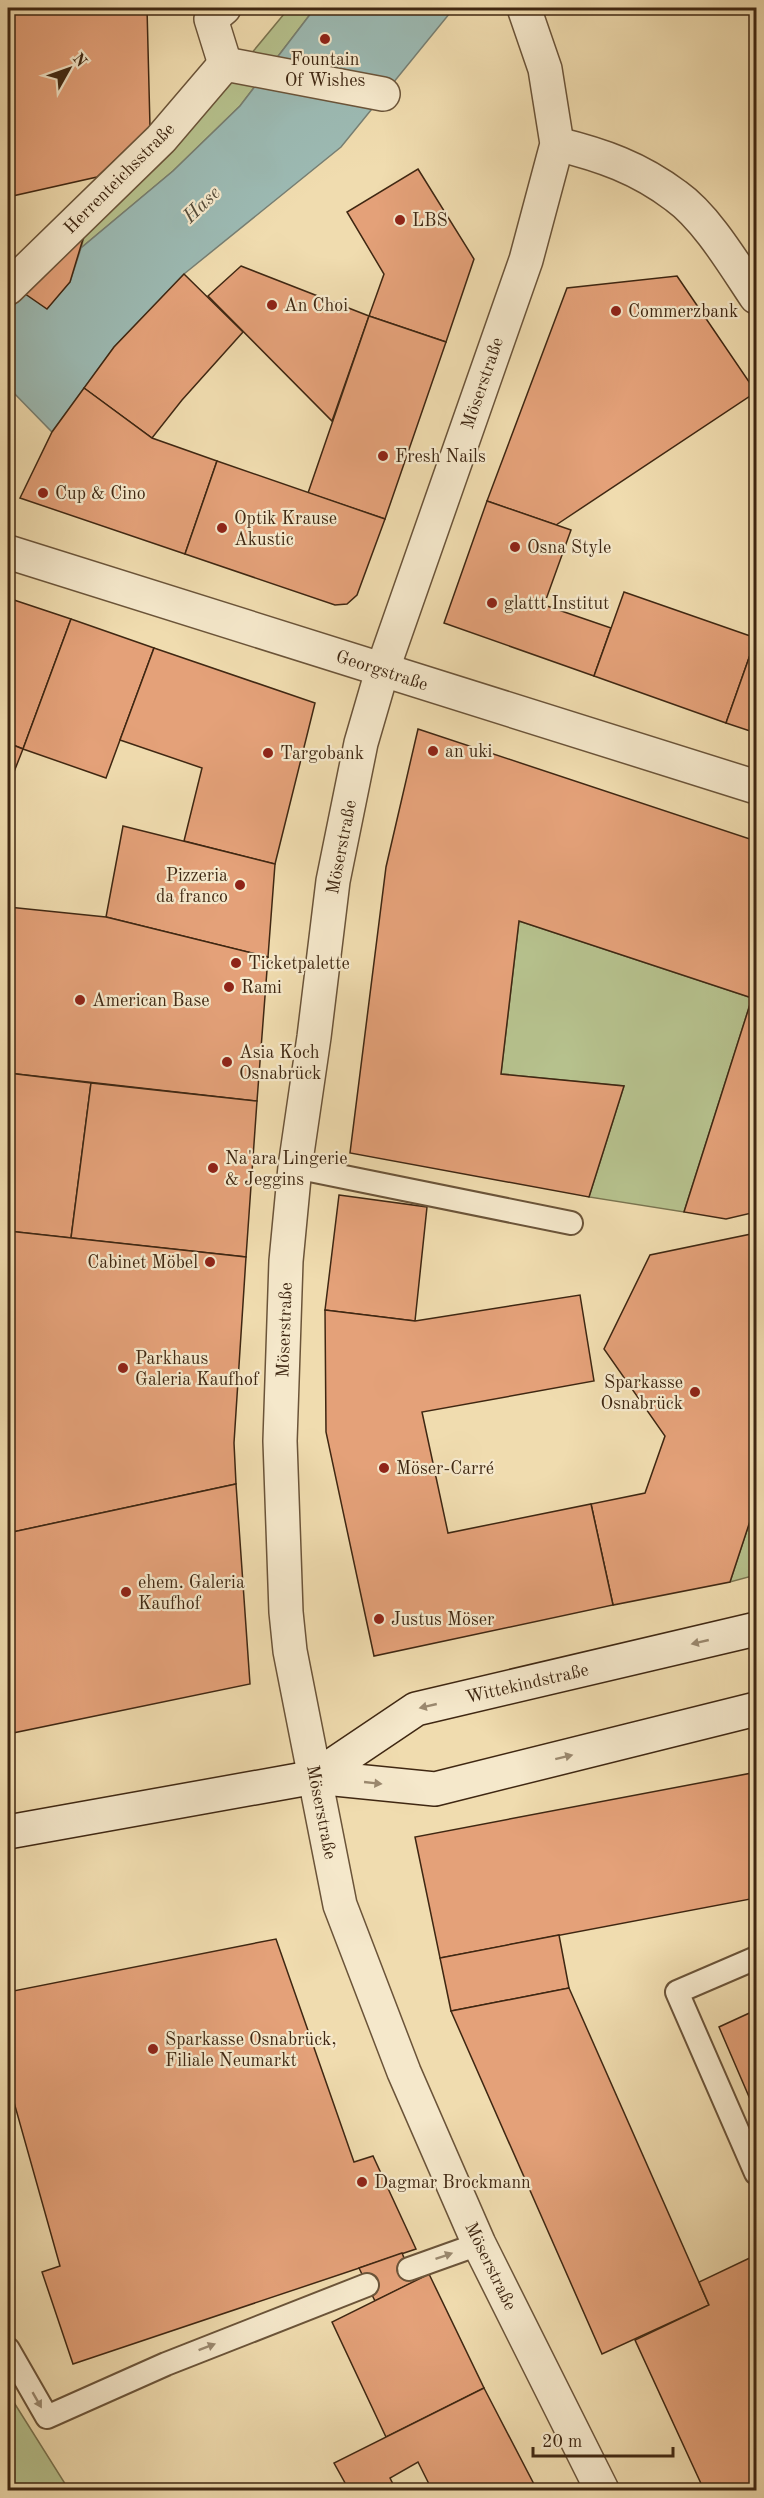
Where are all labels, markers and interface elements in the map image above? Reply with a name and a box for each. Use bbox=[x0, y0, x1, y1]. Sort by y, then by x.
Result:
marker: Fountain Of Wishes bbox=[318, 32, 332, 46]
north arrow bbox=[39, 39, 99, 99]
text: N bbox=[69, 51, 90, 71]
place label: Fountain Of Wishes bbox=[285, 51, 365, 90]
street label: Herrenteichsstraße bbox=[61, 120, 178, 237]
water label: Hase bbox=[179, 183, 225, 228]
place label: LBS bbox=[412, 212, 448, 230]
marker: LBS bbox=[393, 213, 407, 227]
place label: An Choi bbox=[284, 297, 348, 315]
marker: An Choi bbox=[265, 298, 279, 312]
place label: Commerzbank bbox=[628, 303, 738, 321]
marker: Commerzbank bbox=[609, 304, 623, 318]
street label: Möserstraße bbox=[459, 335, 507, 431]
place label: Fresh Nails bbox=[395, 448, 486, 466]
marker: Fresh Nails bbox=[376, 449, 390, 463]
place label: Cup & Cino bbox=[55, 485, 146, 503]
marker: Cup & Cino bbox=[36, 486, 50, 500]
place label: Optik Krause Akustic bbox=[234, 510, 337, 549]
marker: Optik Krause Akustic bbox=[215, 521, 229, 535]
place label: Osna Style bbox=[527, 539, 611, 557]
marker: Osna Style bbox=[508, 540, 522, 554]
place label: glattt Institut bbox=[504, 595, 609, 613]
marker: glattt Institut bbox=[485, 596, 499, 610]
street label: Georgstraße bbox=[334, 648, 430, 694]
place label: an uki bbox=[445, 743, 493, 761]
marker: an uki bbox=[426, 744, 440, 758]
place label: Targobank bbox=[280, 745, 364, 763]
marker: Targobank bbox=[261, 746, 275, 760]
street label: Möserstraße bbox=[324, 799, 360, 896]
place label: Pizzeria da franco bbox=[156, 867, 228, 906]
marker: Pizzeria da franco bbox=[233, 878, 247, 892]
place label: Ticketpalette bbox=[248, 955, 350, 973]
marker: Ticketpalette bbox=[229, 956, 243, 970]
place label: Rami bbox=[241, 979, 282, 997]
marker: Rami bbox=[222, 980, 236, 994]
place label: American Base bbox=[92, 992, 209, 1010]
marker: American Base bbox=[73, 993, 87, 1007]
place label: Asia Koch Osnabrück bbox=[239, 1044, 321, 1083]
marker: Asia Koch Osnabrück bbox=[220, 1055, 234, 1069]
place label: Na'ara Lingerie & Jeggins bbox=[225, 1150, 347, 1189]
marker: Na'ara Lingerie & Jeggins bbox=[206, 1161, 220, 1175]
place label: Cabinet Möbel bbox=[87, 1254, 198, 1272]
marker: Cabinet Möbel bbox=[203, 1255, 217, 1269]
street label: Möserstraße bbox=[274, 1282, 296, 1378]
place label: Parkhaus Galeria Kaufhof bbox=[135, 1350, 260, 1389]
marker: Parkhaus Galeria Kaufhof bbox=[116, 1361, 130, 1375]
place label: Sparkasse Osnabrück bbox=[601, 1374, 683, 1413]
marker: Sparkasse Osnabrück bbox=[688, 1385, 702, 1399]
place label: Möser-Carré bbox=[396, 1460, 494, 1478]
marker: Möser-Carré bbox=[377, 1461, 391, 1475]
place label: ehem. Galeria Kaufhof bbox=[138, 1574, 245, 1613]
marker: ehem. Galeria Kaufhof bbox=[119, 1585, 133, 1599]
place label: Justus Möser bbox=[391, 1611, 495, 1629]
marker: Justus Möser bbox=[372, 1612, 386, 1626]
one-way arrow bbox=[690, 1638, 709, 1647]
street label: Wittekindstraße bbox=[464, 1661, 590, 1707]
one-way arrow bbox=[418, 1702, 437, 1711]
one-way arrow bbox=[555, 1751, 573, 1761]
street label: Möserstraße bbox=[303, 1764, 339, 1861]
one-way arrow bbox=[364, 1778, 383, 1788]
place label: Sparkasse Osnabrück, Filiale Neumarkt bbox=[165, 2031, 336, 2070]
marker: Sparkasse Osnabrück, Filiale Neumarkt bbox=[146, 2042, 160, 2056]
place label: Dagmar Brockmann bbox=[374, 2174, 531, 2192]
marker: Dagmar Brockmann bbox=[355, 2175, 369, 2189]
street label: Möserstraße bbox=[461, 2220, 519, 2313]
one-way arrow bbox=[435, 2251, 453, 2261]
one-way arrow bbox=[199, 2342, 217, 2352]
one-way arrow bbox=[31, 2391, 41, 2408]
scale bar bbox=[533, 2420, 672, 2458]
text: 20 m bbox=[542, 2433, 582, 2451]

